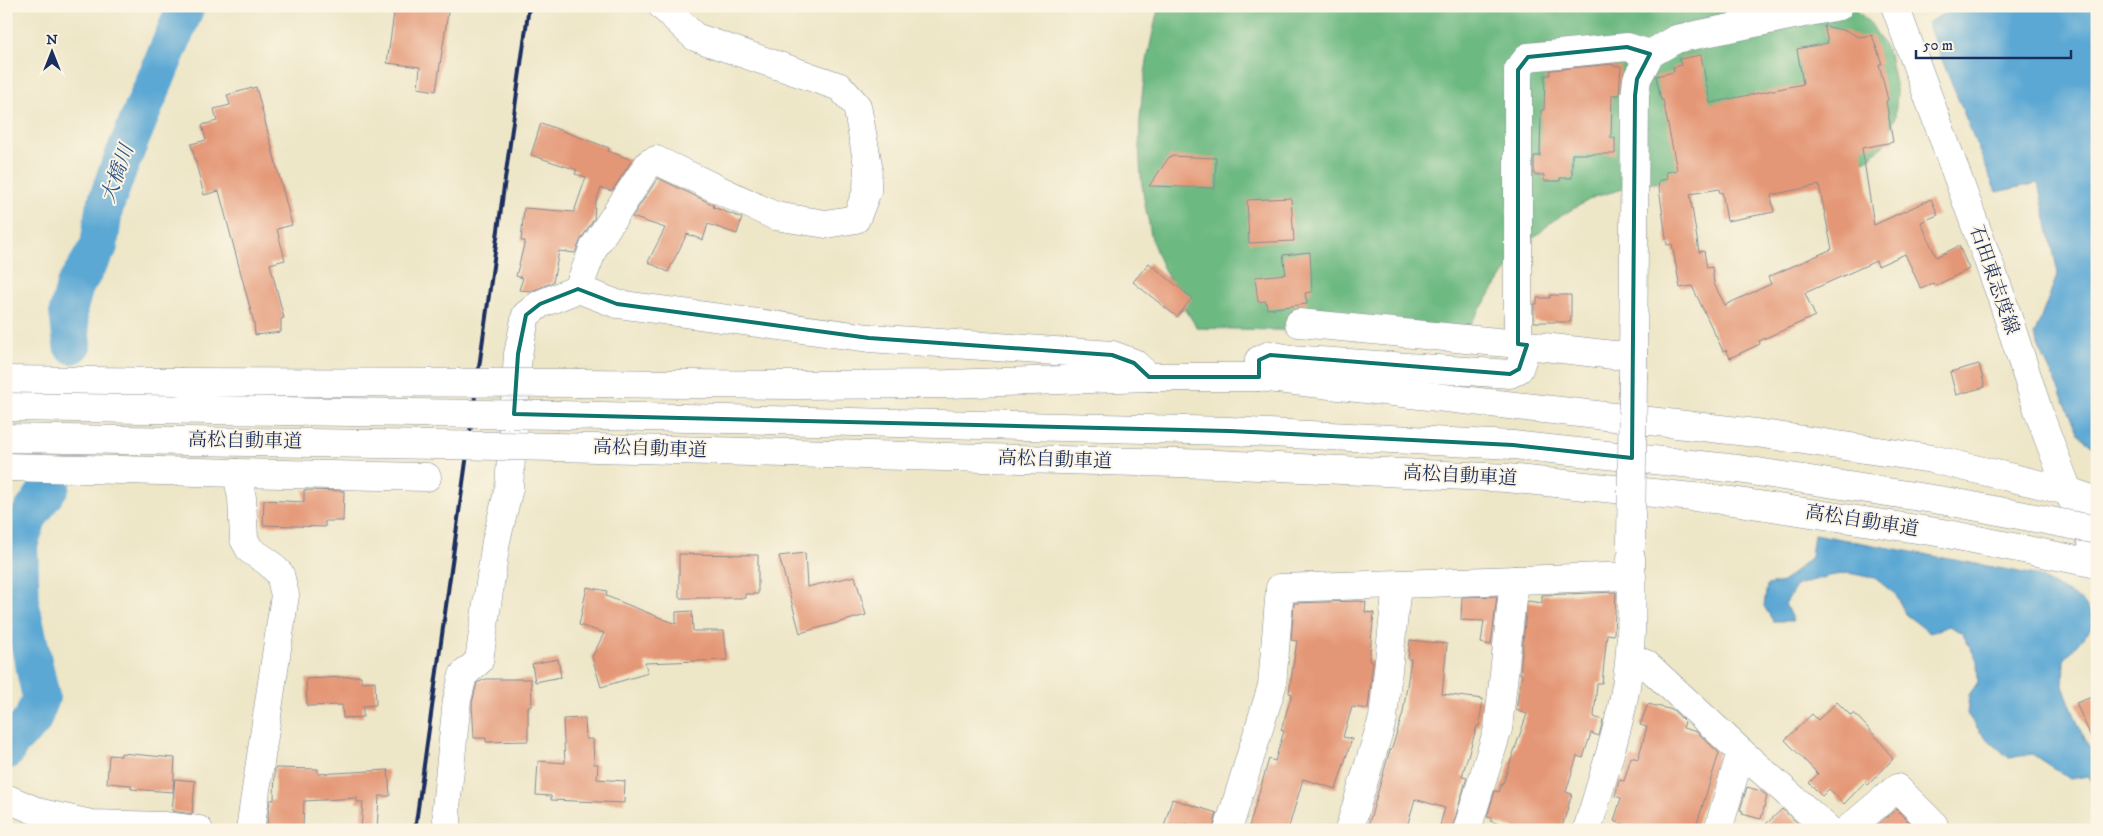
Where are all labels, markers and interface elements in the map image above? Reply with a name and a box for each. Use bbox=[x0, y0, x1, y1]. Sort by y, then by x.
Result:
north arrow bbox=[28, 28, 78, 78]
scale bar bbox=[1916, 28, 2070, 60]
text: N bbox=[46, 31, 58, 49]
text: 50 m bbox=[1923, 36, 1953, 55]
water label: 大橋川 bbox=[96, 140, 141, 206]
street label: 石田東志度線 bbox=[1965, 222, 2023, 338]
street label: 高松自動車道 bbox=[188, 429, 302, 453]
street label: 高松自動車道 bbox=[593, 436, 707, 462]
street label: 高松自動車道 bbox=[998, 447, 1112, 473]
street label: 高松自動車道 bbox=[1402, 462, 1518, 490]
street label: 高松自動車道 bbox=[1804, 501, 1920, 541]

